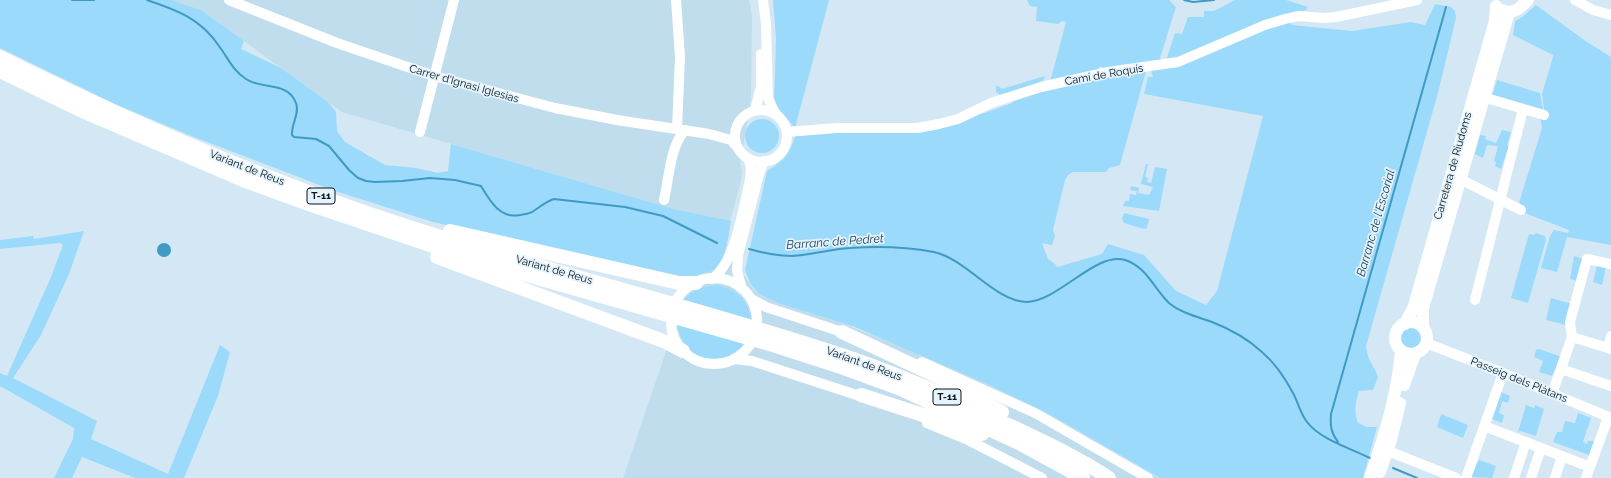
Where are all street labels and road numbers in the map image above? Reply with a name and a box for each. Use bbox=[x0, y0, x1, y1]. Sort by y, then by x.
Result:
street label: Carrer d'Ignasi Iglesias bbox=[408, 62, 520, 106]
street label: Camí de Roquís bbox=[1064, 62, 1144, 88]
street label: Carretera de Riudoms bbox=[1431, 111, 1475, 221]
street label: Variant de Reus bbox=[208, 148, 286, 188]
road number: T-11 bbox=[307, 188, 335, 204]
street label: Variant de Reus bbox=[514, 253, 594, 287]
street label: Variant de Reus bbox=[824, 344, 904, 384]
street label: Passeig dels Plàtans bbox=[1469, 355, 1569, 405]
road number: T-11 bbox=[933, 389, 961, 405]

